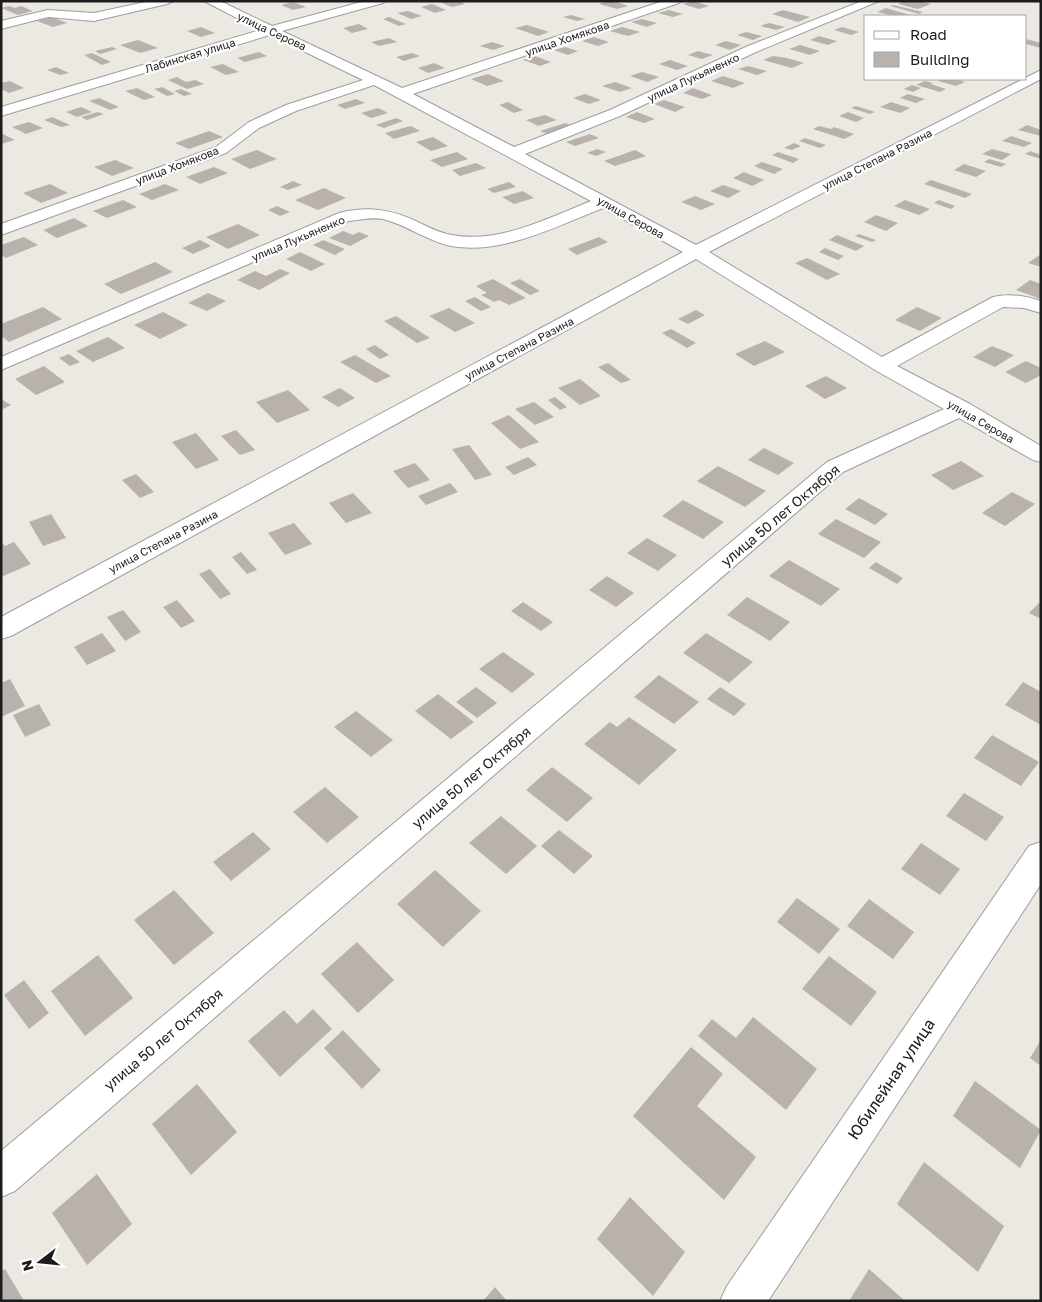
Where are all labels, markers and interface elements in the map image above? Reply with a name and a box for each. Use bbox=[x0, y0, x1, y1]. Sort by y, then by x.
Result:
street label: улица Серова bbox=[235, 9, 309, 53]
legend bbox=[864, 15, 1027, 80]
street label: улица Хомякова bbox=[523, 18, 611, 58]
text: Road bbox=[910, 25, 947, 43]
street label: Лабинская улица bbox=[143, 35, 237, 75]
street label: улица Лукьяненко bbox=[645, 50, 741, 104]
text: Building bbox=[910, 50, 970, 68]
street label: улица Степана Разина bbox=[820, 126, 934, 192]
street label: улица Хомякова bbox=[134, 143, 220, 187]
street label: улица Серова bbox=[595, 193, 667, 241]
street label: улица Лукьяненко bbox=[249, 212, 347, 263]
street label: улица Степана Разина bbox=[462, 314, 576, 382]
street label: улица Серова bbox=[945, 397, 1017, 445]
street label: улица 50 лет Октября bbox=[717, 460, 843, 570]
street label: улица Степана Разина bbox=[106, 507, 220, 575]
street label: улица 50 лет Октября bbox=[408, 722, 534, 832]
street label: улица 50 лет Октября bbox=[100, 984, 226, 1094]
street label: Юбилейная улица bbox=[843, 1015, 939, 1143]
north arrow bbox=[15, 1237, 65, 1287]
text: N bbox=[17, 1258, 37, 1273]

